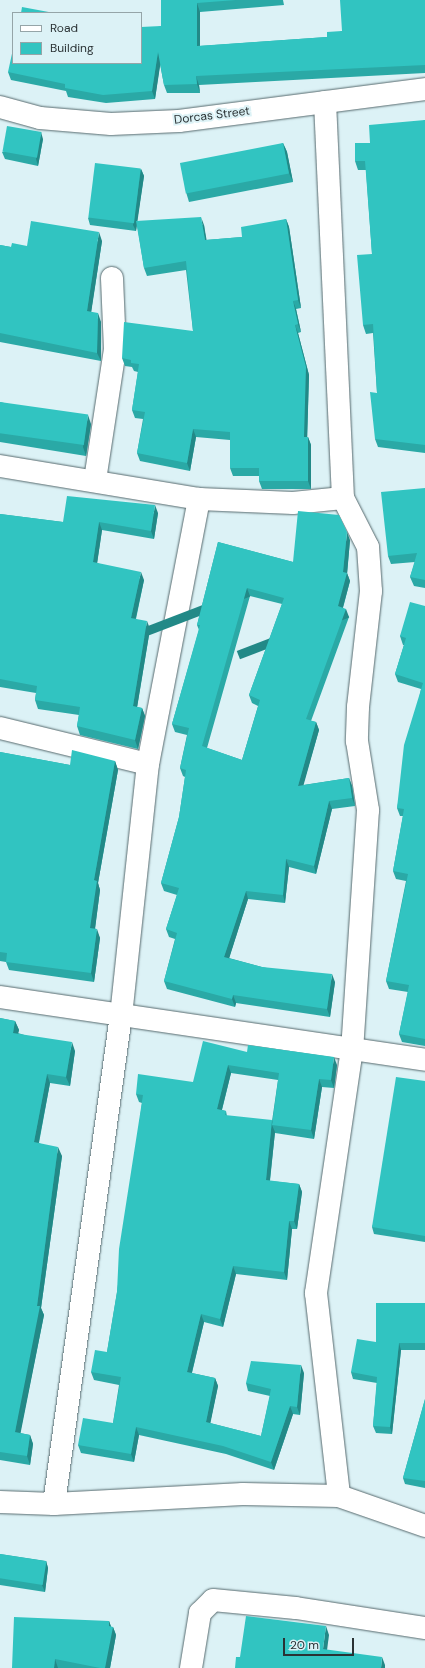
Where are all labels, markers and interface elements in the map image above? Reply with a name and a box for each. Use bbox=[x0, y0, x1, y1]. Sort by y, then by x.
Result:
legend bbox=[12, 12, 142, 64]
text: Road bbox=[50, 20, 78, 36]
text: Building bbox=[50, 40, 94, 56]
street label: Dorcas Street bbox=[173, 104, 251, 128]
scale bar bbox=[285, 1630, 356, 1656]
text: 20 m bbox=[290, 1637, 319, 1653]

